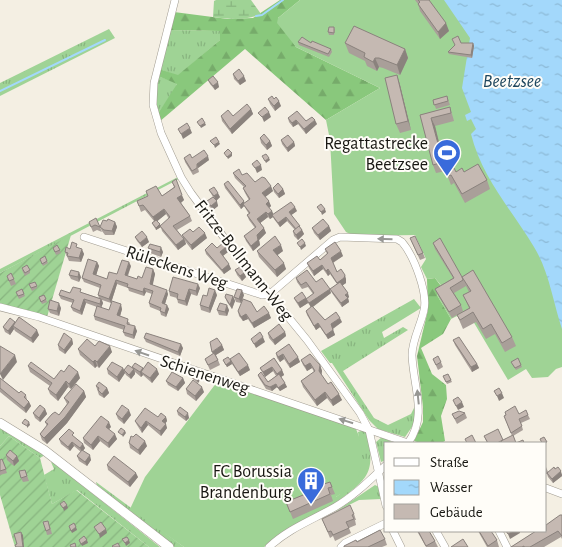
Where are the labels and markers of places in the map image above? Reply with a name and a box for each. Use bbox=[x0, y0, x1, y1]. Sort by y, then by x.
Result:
place label: Regattastrecke Beetzsee bbox=[324, 135, 428, 174]
sports icon: Regattastrecke Beetzsee bbox=[432, 138, 462, 177]
place label: FC Borussia Brandenburg bbox=[200, 463, 292, 502]
building icon: FC Borussia Brandenburg bbox=[296, 466, 326, 505]

